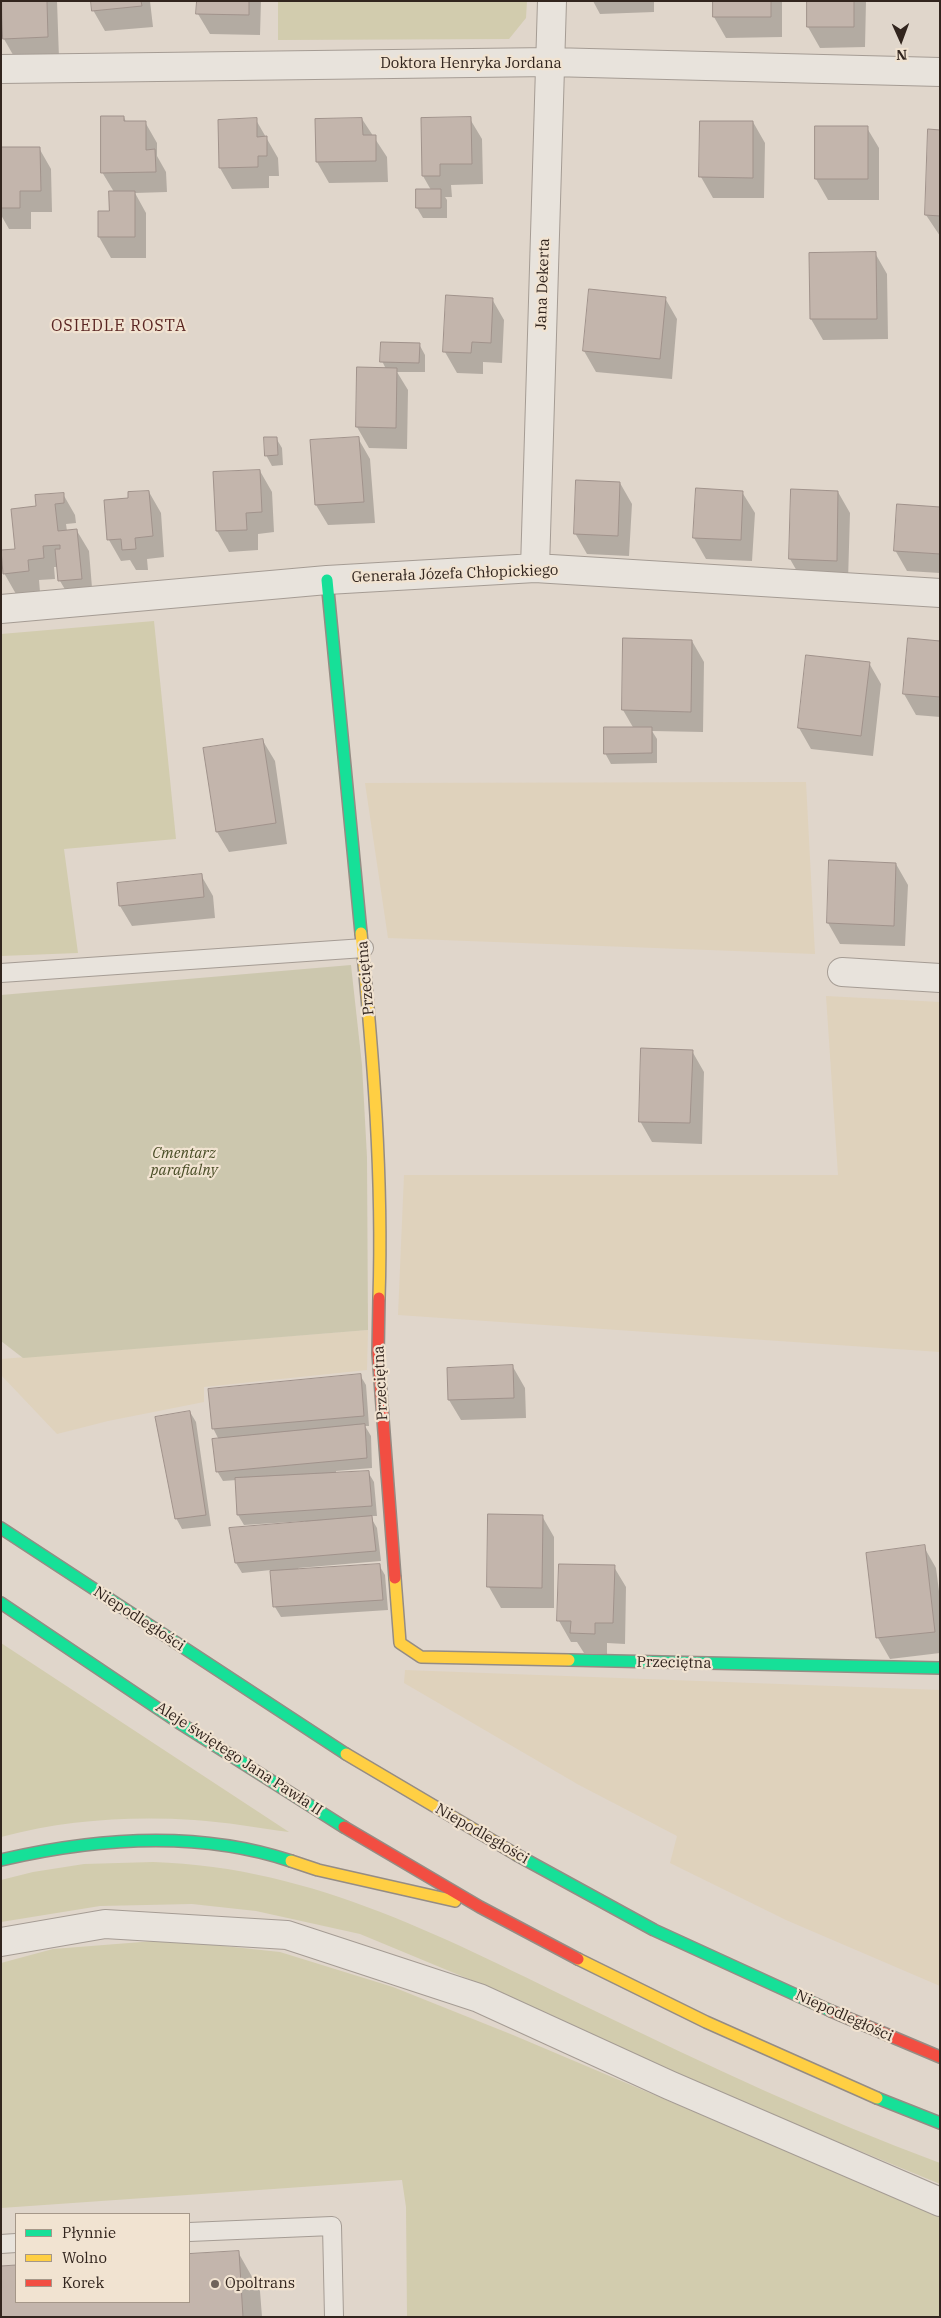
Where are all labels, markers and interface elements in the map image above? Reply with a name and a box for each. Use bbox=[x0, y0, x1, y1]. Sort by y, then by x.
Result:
north arrow bbox=[876, 15, 926, 65]
text: N bbox=[896, 46, 907, 64]
street label: Doktora Henryka Jordana bbox=[380, 55, 562, 73]
street label: Jana Dekerta bbox=[532, 238, 554, 330]
district label: OSIEDLE ROSTA bbox=[49, 316, 189, 336]
street label: Generała Józefa Chłopickiego bbox=[351, 561, 559, 587]
street label: Przeciętna bbox=[354, 940, 378, 1016]
park label: Cmentarz parafialny bbox=[151, 1145, 217, 1180]
street label: Przeciętna bbox=[370, 1345, 392, 1421]
street label: Niepodległości bbox=[90, 1583, 188, 1655]
street label: Przeciętna bbox=[636, 1653, 712, 1673]
street label: Aleje świętego Jana Pawła II bbox=[152, 1698, 326, 1820]
street label: Niepodległości bbox=[432, 1800, 532, 1868]
street label: Niepodległości bbox=[792, 1986, 896, 2046]
legend bbox=[15, 2213, 190, 2303]
text: Płynnie bbox=[62, 2223, 116, 2242]
text: Wolno bbox=[62, 2248, 107, 2267]
text: Korek bbox=[62, 2273, 104, 2292]
place label: Opoltrans bbox=[225, 2275, 295, 2293]
marker: Opoltrans bbox=[209, 2278, 221, 2290]

